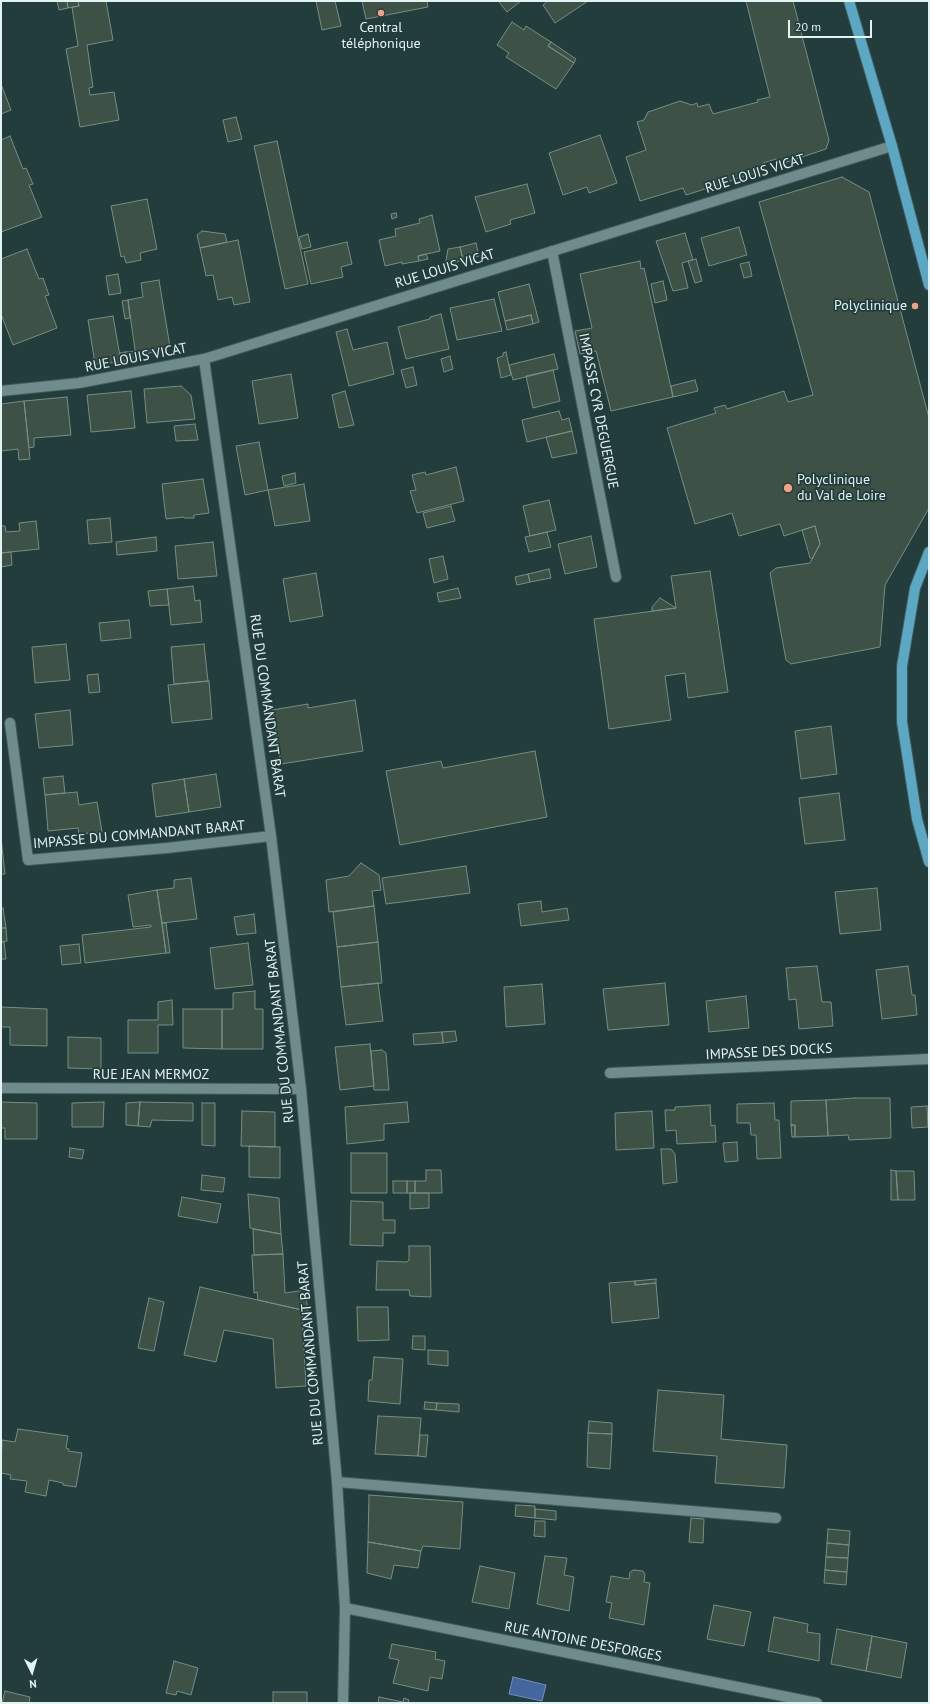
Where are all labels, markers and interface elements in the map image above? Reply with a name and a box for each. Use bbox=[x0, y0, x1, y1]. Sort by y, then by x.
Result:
marker: Central téléphonique bbox=[376, 8, 386, 18]
scale bar bbox=[790, 12, 874, 38]
text: 20 m bbox=[795, 19, 821, 34]
place label: Central téléphonique bbox=[341, 20, 421, 52]
street label: RUE LOUIS VICAT bbox=[703, 151, 807, 197]
street label: RUE LOUIS VICAT bbox=[393, 246, 497, 292]
place label: Polyclinique bbox=[834, 298, 907, 314]
marker: Polyclinique bbox=[910, 301, 920, 311]
street label: IMPASSE CYR DEGUERGUE bbox=[575, 332, 621, 490]
street label: RUE LOUIS VICAT bbox=[84, 340, 188, 376]
place label: Polyclinique du Val de Loire bbox=[797, 472, 886, 504]
marker: Polyclinique du Val de Loire bbox=[782, 482, 794, 494]
street label: RUE DU COMMANDANT BARAT bbox=[246, 613, 288, 799]
street label: IMPASSE DU COMMANDANT BARAT bbox=[32, 817, 246, 853]
street label: RUE DU COMMANDANT BARAT bbox=[262, 938, 298, 1124]
street label: IMPASSE DES DOCKS bbox=[705, 1040, 833, 1064]
street label: RUE JEAN MERMOZ bbox=[93, 1067, 209, 1083]
street label: RUE DU COMMANDANT BARAT bbox=[295, 1260, 327, 1446]
street label: RUE ANTOINE DESFORGES bbox=[503, 1619, 663, 1665]
north arrow bbox=[12, 1652, 52, 1692]
text: N bbox=[29, 1677, 37, 1691]

